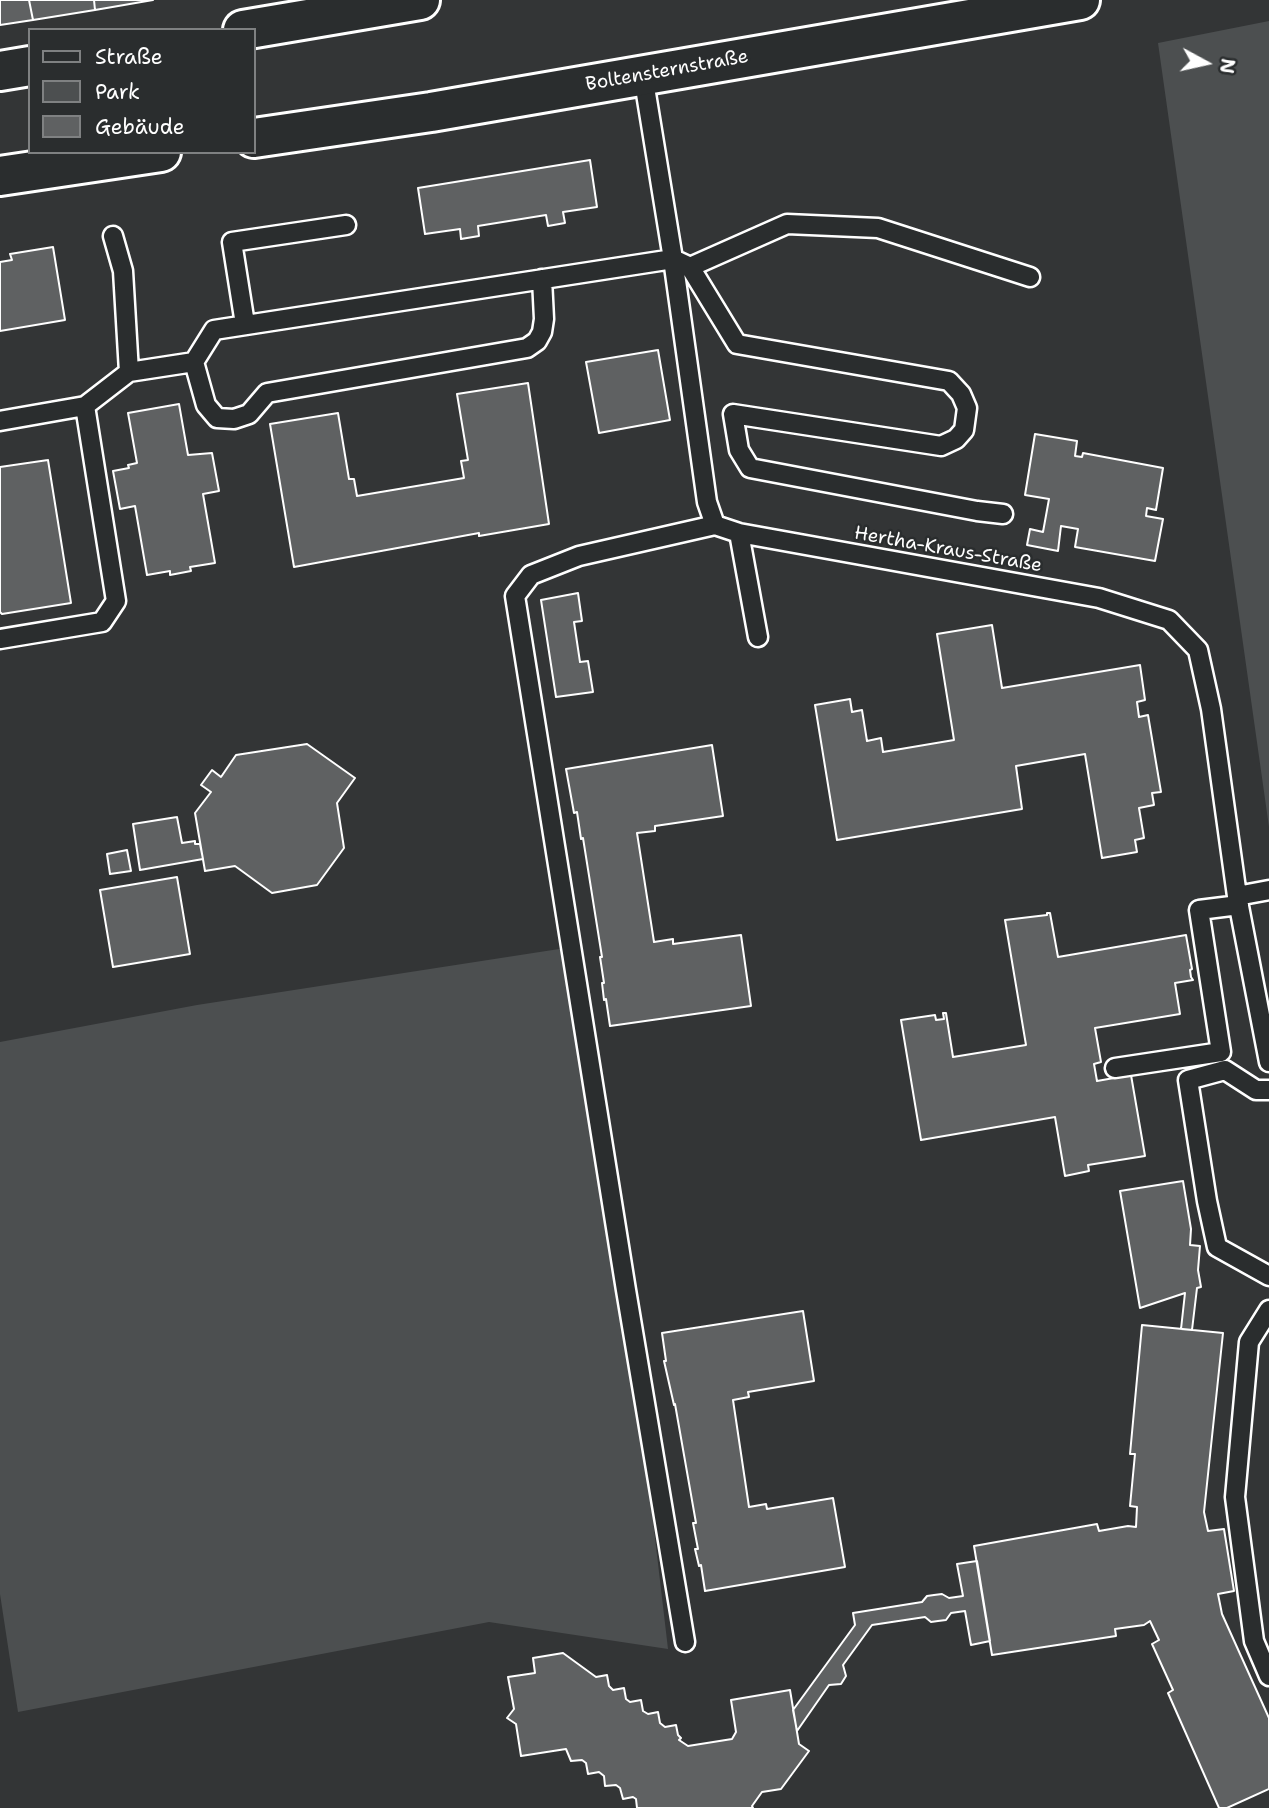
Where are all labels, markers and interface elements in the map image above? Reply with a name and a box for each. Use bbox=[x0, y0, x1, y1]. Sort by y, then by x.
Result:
legend bbox=[28, 28, 256, 154]
north arrow bbox=[1171, 28, 1241, 98]
text: Straße bbox=[95, 43, 163, 71]
street label: Boltensternstraße bbox=[584, 45, 750, 97]
text: N bbox=[1214, 57, 1241, 75]
text: Park bbox=[95, 78, 140, 106]
text: Gebäude bbox=[95, 113, 185, 141]
street label: Hertha-Kraus-Straße bbox=[852, 522, 1044, 578]

